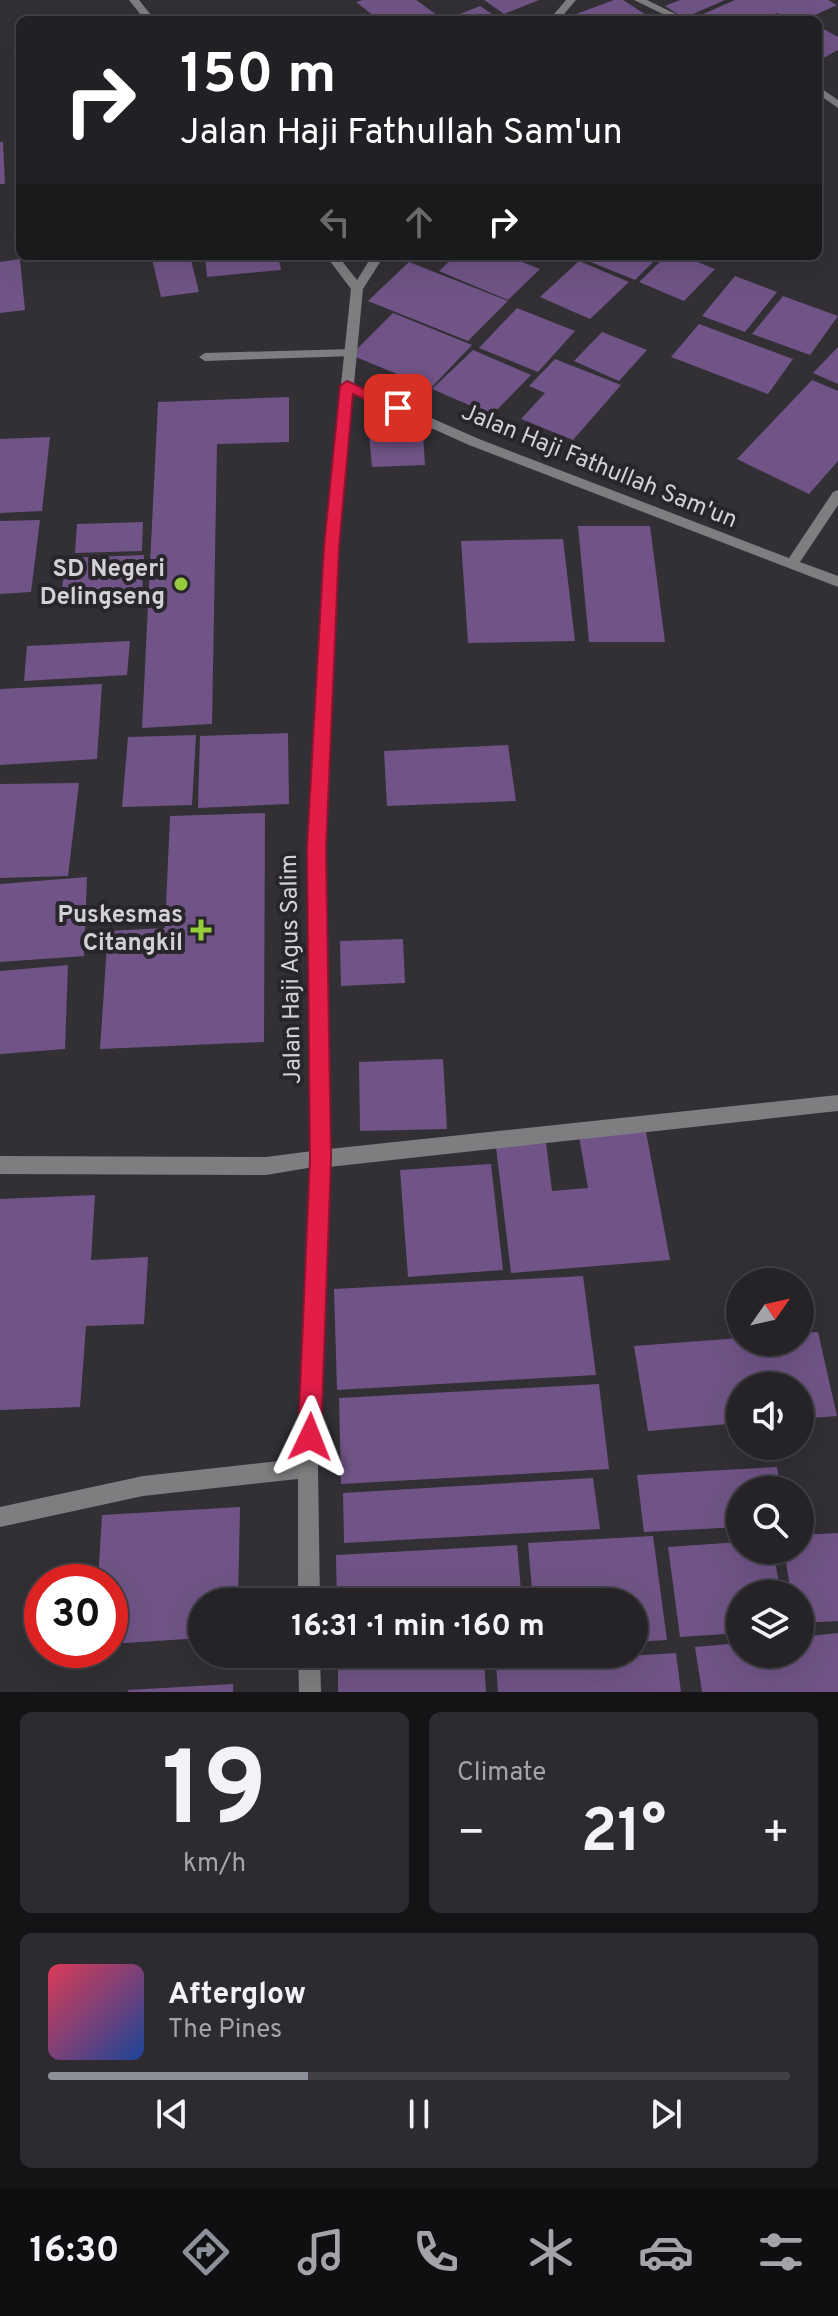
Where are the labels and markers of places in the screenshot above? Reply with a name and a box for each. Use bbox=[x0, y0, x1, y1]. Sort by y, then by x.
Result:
pin bbox=[364, 374, 432, 442]
place label: SD Negeri Delingseng bbox=[40, 555, 165, 613]
marker: SD Negeri Delingseng bbox=[172, 575, 190, 593]
place label: Puskesmas Citangkil bbox=[58, 901, 183, 959]
marker: Puskesmas Citangkil bbox=[190, 919, 212, 941]

